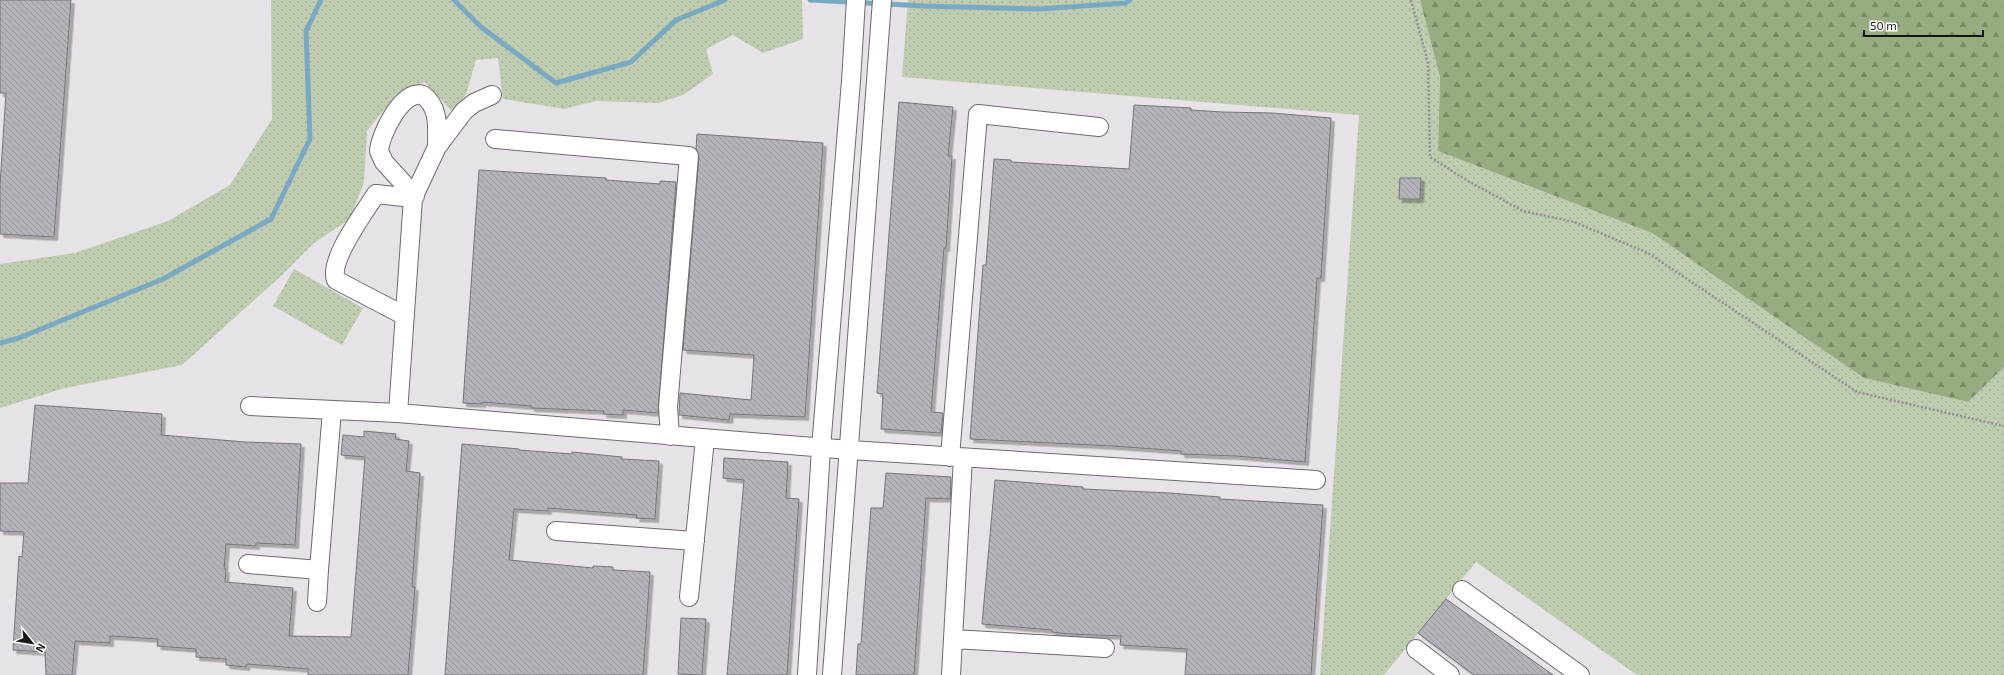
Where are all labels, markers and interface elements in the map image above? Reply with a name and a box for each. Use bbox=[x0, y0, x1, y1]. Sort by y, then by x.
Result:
scale bar bbox=[1864, 12, 1983, 38]
text: 50 m bbox=[1870, 18, 1897, 32]
north arrow bbox=[12, 623, 52, 663]
text: N bbox=[33, 642, 49, 655]

